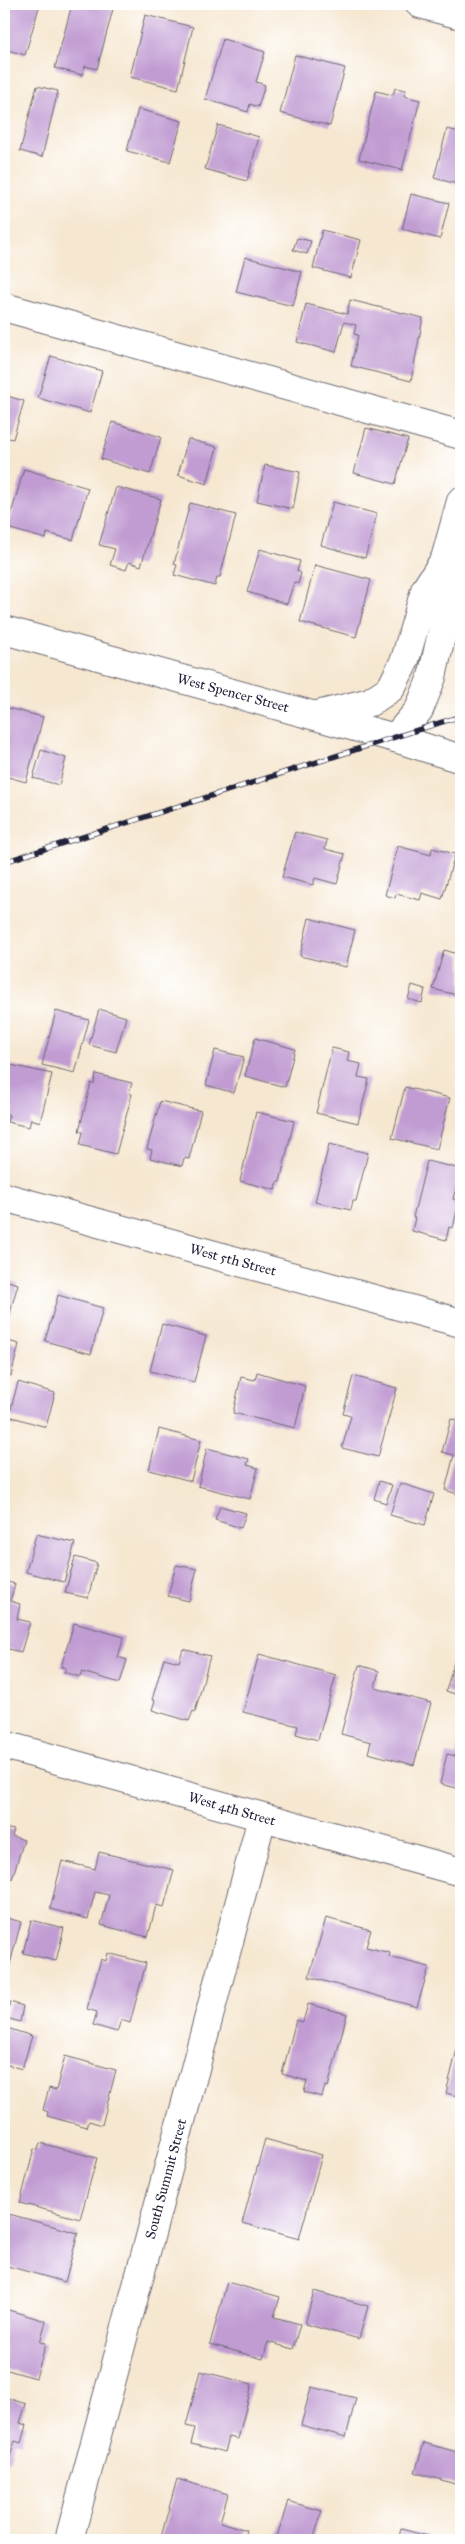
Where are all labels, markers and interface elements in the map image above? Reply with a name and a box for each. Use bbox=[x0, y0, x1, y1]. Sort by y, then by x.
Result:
street label: West Spencer Street bbox=[175, 670, 291, 716]
street label: West 5th Street bbox=[188, 1240, 278, 1280]
street label: West 4th Street bbox=[186, 1788, 278, 1830]
street label: South Summit Street bbox=[142, 2117, 190, 2241]

